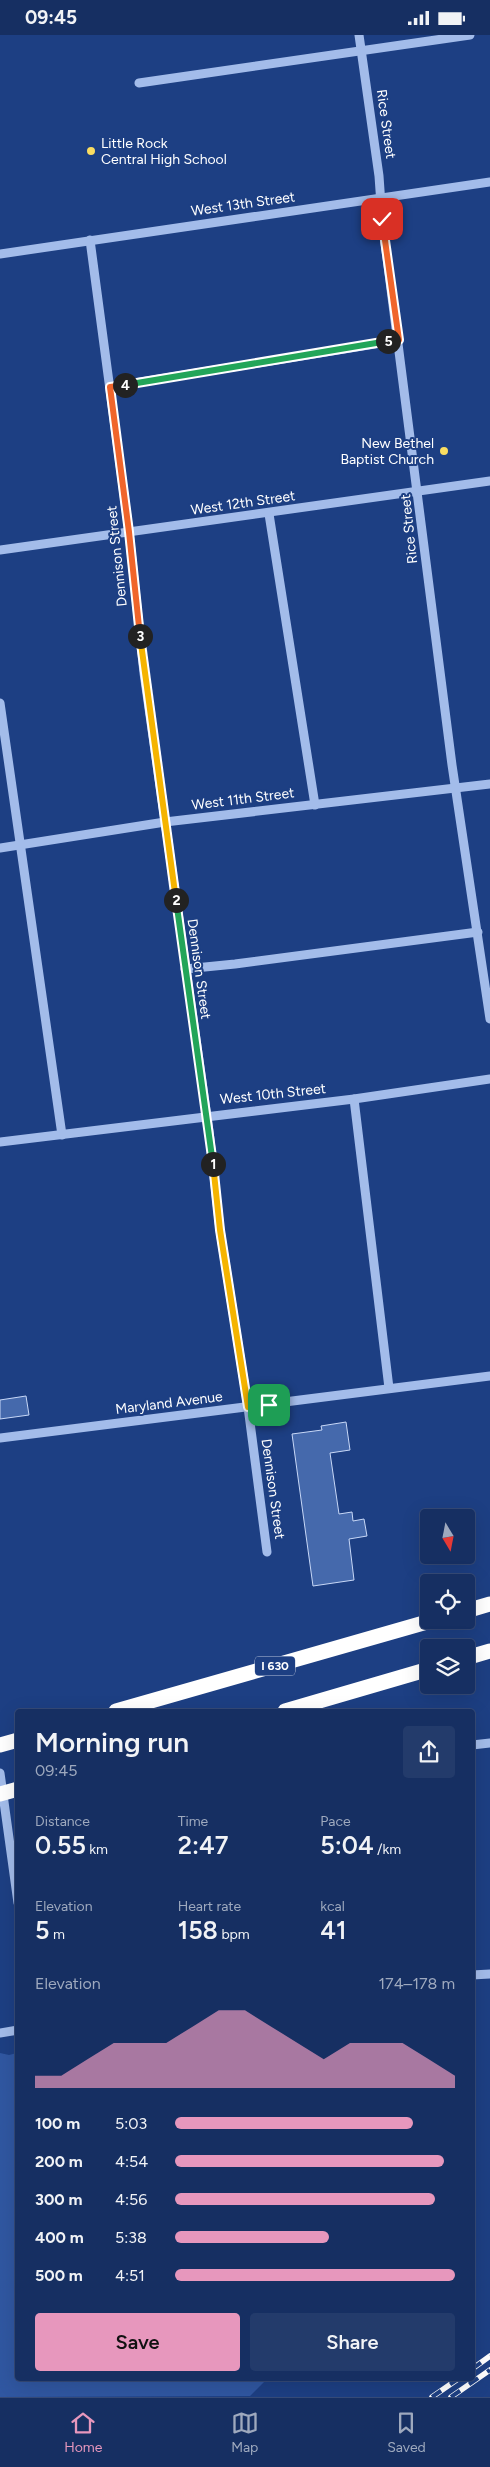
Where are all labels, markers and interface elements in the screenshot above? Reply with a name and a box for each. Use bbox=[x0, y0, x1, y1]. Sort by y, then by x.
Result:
text: 09:45 bbox=[25, 6, 77, 29]
street label: Rice Street bbox=[373, 88, 399, 160]
place label: Little Rock Central High School bbox=[101, 135, 227, 168]
marker: Little Rock Central High School bbox=[85, 145, 97, 157]
street label: West 13th Street bbox=[190, 188, 296, 220]
pin bbox=[361, 198, 403, 240]
icon: check bbox=[368, 205, 396, 233]
pin: 5 bbox=[376, 329, 400, 353]
text: 5 bbox=[384, 333, 393, 350]
pin: 4 bbox=[112, 373, 138, 397]
text: 4 bbox=[121, 377, 130, 394]
place label: New Bethel Baptist Church bbox=[340, 435, 434, 468]
marker: New Bethel Baptist Church bbox=[438, 445, 450, 457]
street label: West 12th Street bbox=[190, 487, 296, 519]
street label: Rice Street bbox=[397, 493, 421, 565]
street label: Dennison Street bbox=[103, 505, 131, 607]
pin: 3 bbox=[128, 623, 152, 649]
text: 3 bbox=[137, 628, 144, 645]
street label: West 11th Street bbox=[191, 784, 295, 814]
pin: 2 bbox=[164, 887, 188, 913]
text: 2 bbox=[172, 892, 181, 909]
street label: Dennison Street bbox=[184, 918, 214, 1020]
street label: West 10th Street bbox=[219, 1080, 327, 1108]
pin: 1 bbox=[200, 1151, 226, 1177]
text: 1 bbox=[211, 1156, 216, 1173]
pin bbox=[248, 1384, 290, 1426]
street label: Maryland Avenue bbox=[114, 1388, 224, 1418]
icon: arrive bbox=[255, 1391, 283, 1419]
street label: Dennison Street bbox=[258, 1438, 288, 1540]
north arrow bbox=[420, 1509, 475, 1564]
map controls bbox=[420, 1509, 475, 1694]
button: locate bbox=[420, 1574, 475, 1629]
button: layers bbox=[420, 1639, 475, 1694]
road number: I 630 bbox=[255, 1657, 295, 1675]
text: Morning run bbox=[35, 1725, 189, 1759]
button: share bbox=[403, 1726, 455, 1778]
text: 09:45 bbox=[35, 1761, 78, 1780]
text: Distance bbox=[35, 1813, 90, 1830]
text: Time bbox=[178, 1813, 208, 1830]
text: Pace bbox=[320, 1813, 351, 1830]
text: 0.55 bbox=[35, 1830, 86, 1860]
text: 2:47 bbox=[178, 1830, 228, 1860]
text: 5:04 bbox=[320, 1830, 374, 1860]
text: km bbox=[86, 1841, 108, 1858]
text: /km bbox=[374, 1841, 401, 1858]
text: Elevation bbox=[35, 1898, 93, 1915]
text: Heart rate bbox=[178, 1898, 241, 1915]
text: kcal bbox=[320, 1898, 345, 1915]
text: 5 bbox=[35, 1915, 49, 1945]
text: 158 bbox=[178, 1915, 218, 1945]
text: 41 bbox=[320, 1915, 347, 1945]
text: m bbox=[49, 1926, 65, 1943]
text: bpm bbox=[218, 1926, 250, 1943]
text: Elevation bbox=[35, 1974, 101, 1993]
text: 174–178 m bbox=[378, 1974, 455, 1993]
text: 100 m bbox=[35, 2114, 80, 2133]
text: 5:03 bbox=[115, 2114, 147, 2133]
text: 200 m bbox=[35, 2152, 83, 2171]
text: 4:54 bbox=[115, 2152, 148, 2171]
text: 300 m bbox=[35, 2190, 82, 2209]
text: 4:56 bbox=[115, 2190, 147, 2209]
text: 400 m bbox=[35, 2228, 84, 2247]
text: 5:38 bbox=[115, 2228, 147, 2247]
text: 500 m bbox=[35, 2266, 83, 2285]
text: 4:51 bbox=[115, 2266, 145, 2285]
button: Save bbox=[35, 2313, 240, 2371]
button: Share bbox=[250, 2313, 455, 2371]
tab: Home bbox=[64, 2409, 102, 2456]
tab: Map bbox=[231, 2409, 259, 2456]
tab: Saved bbox=[387, 2409, 426, 2456]

